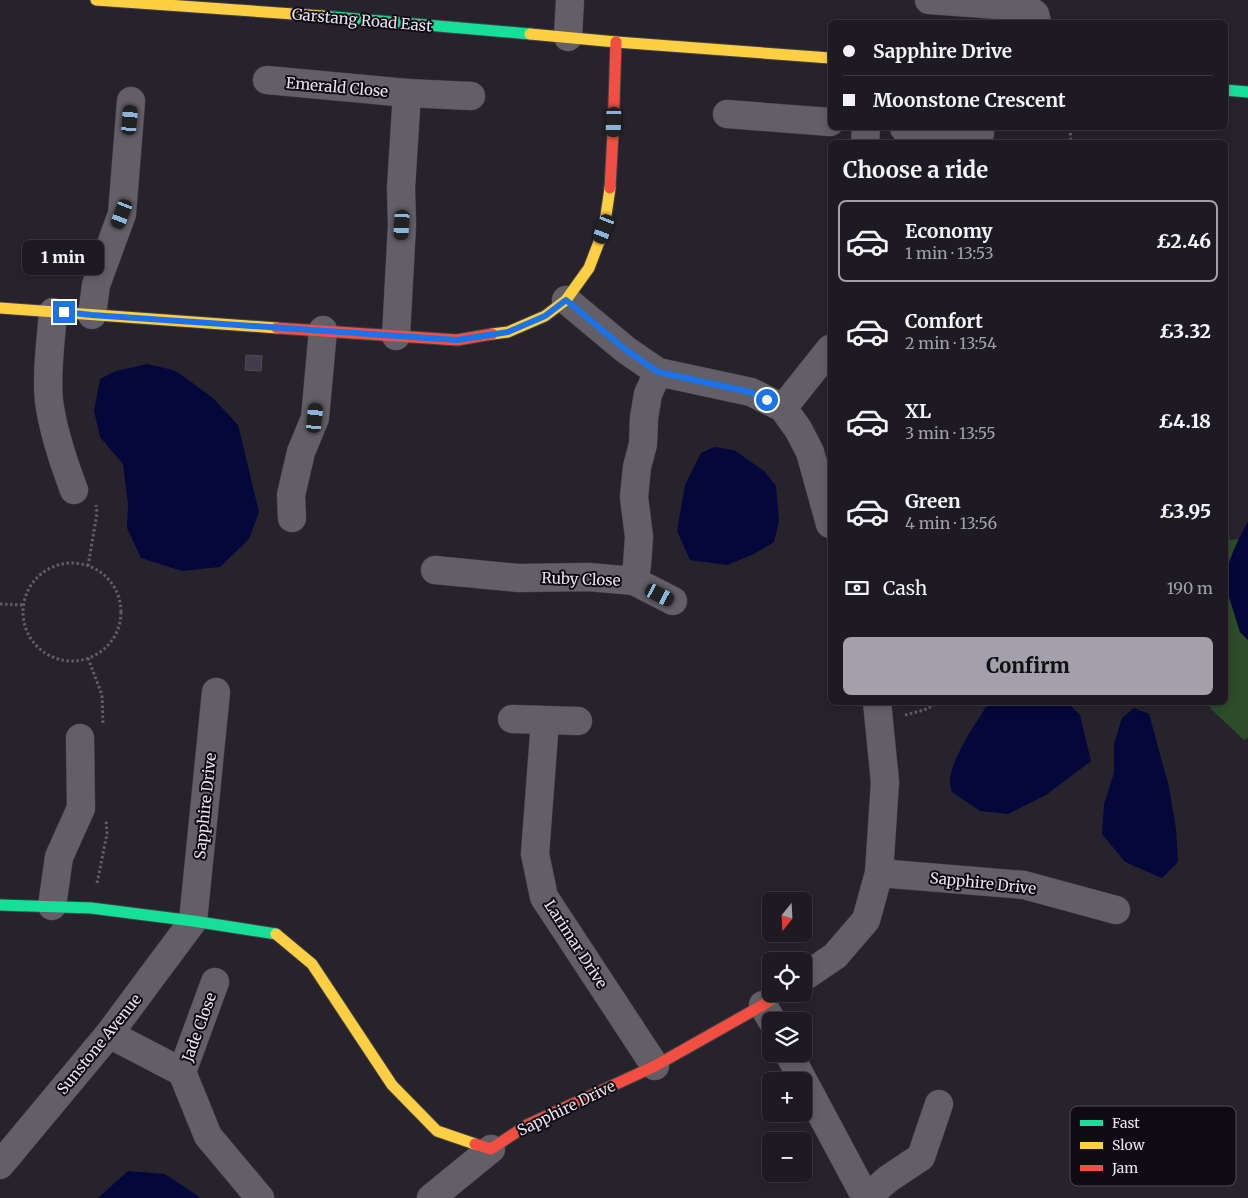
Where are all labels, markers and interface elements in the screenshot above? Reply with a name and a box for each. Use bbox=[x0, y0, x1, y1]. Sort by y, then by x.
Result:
street label: Garstang Road East bbox=[291, 4, 433, 36]
text: Sapphire Drive bbox=[873, 39, 1012, 63]
street label: Emerald Close bbox=[285, 73, 389, 101]
text: Moonstone Crescent bbox=[873, 88, 1066, 112]
car bbox=[121, 104, 138, 136]
car bbox=[605, 107, 622, 137]
text: Choose a ride bbox=[843, 156, 988, 184]
car bbox=[109, 197, 134, 231]
car bbox=[393, 210, 410, 240]
car bbox=[591, 212, 616, 246]
icon: car bbox=[845, 219, 890, 264]
text: Economy bbox=[905, 219, 993, 243]
text: £2.46 bbox=[1156, 229, 1211, 253]
callout: 1 min bbox=[23, 240, 105, 274]
text: 1 min · 13:53 bbox=[905, 243, 994, 263]
text: 1 min bbox=[41, 247, 85, 267]
route end bbox=[53, 301, 75, 323]
icon: car bbox=[845, 309, 890, 354]
text: Comfort bbox=[905, 309, 983, 333]
text: £3.32 bbox=[1159, 319, 1211, 343]
text: 2 min · 13:54 bbox=[905, 333, 997, 353]
route start bbox=[756, 389, 778, 411]
icon: car bbox=[845, 399, 890, 444]
text: XL bbox=[905, 399, 931, 423]
car bbox=[305, 402, 324, 434]
text: £4.18 bbox=[1158, 409, 1211, 433]
text: 3 min · 13:55 bbox=[905, 423, 996, 443]
icon: car bbox=[845, 489, 890, 534]
text: Green bbox=[905, 489, 961, 513]
text: £3.95 bbox=[1160, 499, 1211, 523]
text: 4 min · 13:56 bbox=[905, 513, 997, 533]
street label: Ruby Close bbox=[541, 568, 621, 590]
icon: cash bbox=[843, 574, 871, 602]
text: Cash bbox=[883, 576, 927, 600]
text: 190 m bbox=[1167, 578, 1213, 598]
car bbox=[643, 582, 676, 608]
button: Confirm bbox=[843, 637, 1213, 695]
street label: Sapphire Drive bbox=[190, 752, 220, 860]
street label: Sapphire Drive bbox=[929, 868, 1037, 898]
north arrow bbox=[762, 892, 812, 942]
map controls bbox=[762, 892, 812, 1182]
street label: Larimar Drive bbox=[540, 896, 612, 992]
button: locate bbox=[762, 952, 812, 1002]
street label: Sunstone Avenue bbox=[53, 990, 145, 1098]
street label: Jade Close bbox=[177, 990, 220, 1065]
button: layers bbox=[762, 1012, 812, 1062]
button: + bbox=[762, 1072, 812, 1122]
street label: Sapphire Drive bbox=[514, 1076, 618, 1140]
legend bbox=[1070, 1106, 1236, 1186]
text: Fast bbox=[1112, 1114, 1140, 1132]
button: − bbox=[762, 1132, 812, 1182]
text: Slow bbox=[1112, 1136, 1145, 1154]
text: Jam bbox=[1111, 1159, 1138, 1177]

